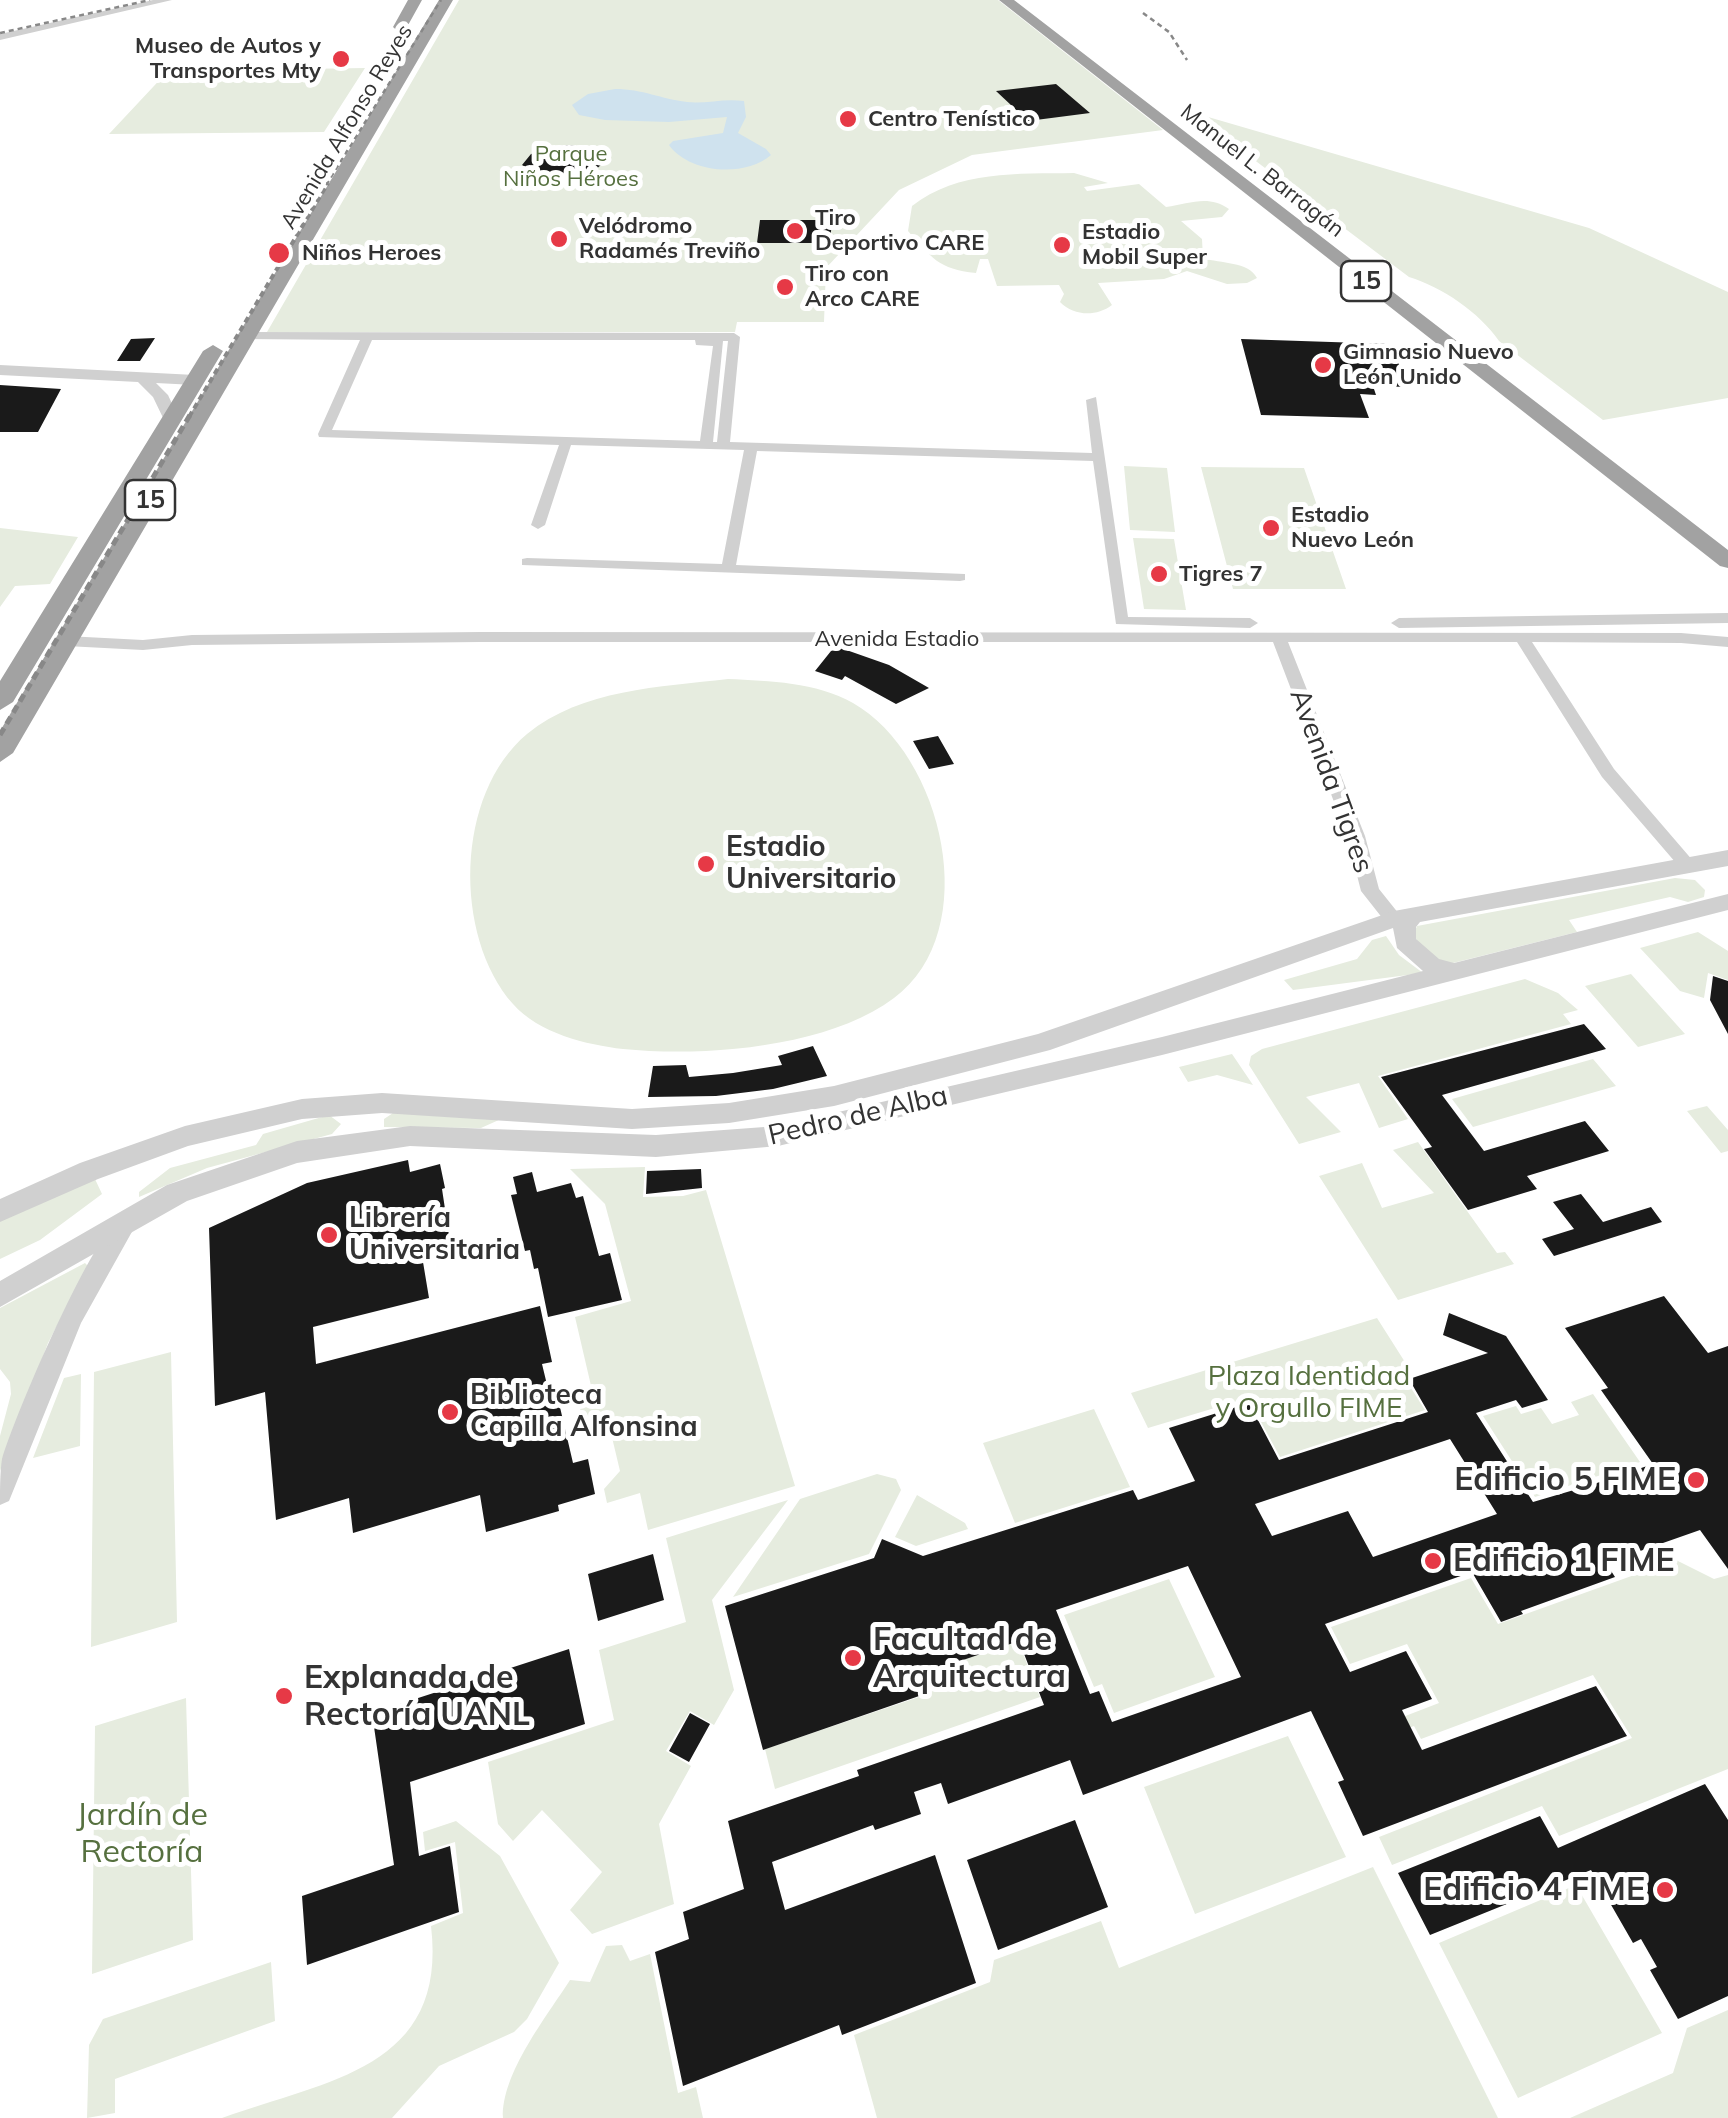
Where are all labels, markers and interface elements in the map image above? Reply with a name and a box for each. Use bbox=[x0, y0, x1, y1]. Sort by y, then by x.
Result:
street label: Avenida Alfonso Reyes bbox=[275, 20, 419, 234]
place label: Museo de Autos y Transportes Mty bbox=[135, 33, 321, 84]
marker: Museo de Autos y Transportes Mty bbox=[330, 48, 352, 70]
street label: Manuel L. Barragán bbox=[1175, 99, 1349, 243]
place label: Centro Tenístico bbox=[868, 106, 1035, 132]
marker: Centro Tenístico bbox=[837, 108, 859, 130]
park label: Parque Niños Héroes bbox=[503, 141, 639, 192]
place label: Tiro Deportivo CARE bbox=[815, 205, 984, 256]
place label: Velódromo Radamés Treviño bbox=[579, 213, 760, 264]
place label: Estadio Mobil Super bbox=[1082, 219, 1207, 270]
marker: Tiro Deportivo CARE bbox=[784, 220, 806, 242]
marker: Velódromo Radamés Treviño bbox=[548, 228, 570, 250]
marker: Estadio Mobil Super bbox=[1051, 234, 1073, 256]
marker: Niños Heroes bbox=[266, 240, 292, 266]
place label: Niños Heroes bbox=[302, 240, 441, 266]
place label: Tiro con Arco CARE bbox=[805, 261, 920, 312]
road number: 15 bbox=[1341, 261, 1391, 301]
marker: Tiro con Arco CARE bbox=[774, 276, 796, 298]
place label: Gimnasio Nuevo León Unido bbox=[1343, 339, 1514, 391]
marker: Gimnasio Nuevo León Unido bbox=[1312, 354, 1334, 376]
road number: 15 bbox=[125, 480, 175, 520]
place label: Estadio Nuevo León bbox=[1291, 502, 1414, 554]
marker: Estadio Nuevo León bbox=[1260, 517, 1282, 539]
place label: Tigres 7 bbox=[1179, 561, 1263, 587]
marker: Tigres 7 bbox=[1148, 563, 1170, 585]
street label: Avenida Estadio bbox=[815, 626, 979, 652]
street label: Avenida Tigres bbox=[1282, 684, 1380, 878]
place label: Estadio Universitario bbox=[726, 831, 896, 897]
marker: Estadio Universitario bbox=[695, 853, 717, 875]
street label: Pedro de Alba bbox=[765, 1079, 951, 1153]
place label: Librería Universitaria bbox=[349, 1202, 520, 1268]
marker: Librería Universitaria bbox=[318, 1224, 340, 1246]
park label: Plaza Identidad y Orgullo FIME bbox=[1208, 1360, 1410, 1426]
place label: Biblioteca Capilla Alfonsina bbox=[470, 1379, 698, 1445]
marker: Biblioteca Capilla Alfonsina bbox=[439, 1401, 461, 1423]
place label: Edificio 5 FIME bbox=[1454, 1461, 1676, 1499]
marker: Edificio 5 FIME bbox=[1685, 1469, 1707, 1491]
place label: Edificio 1 FIME bbox=[1453, 1542, 1675, 1580]
marker: Edificio 1 FIME bbox=[1422, 1550, 1444, 1572]
place label: Facultad de Arquitectura bbox=[873, 1621, 1066, 1696]
marker: Facultad de Arquitectura bbox=[842, 1647, 864, 1669]
place label: Explanada de Rectoría UANL bbox=[304, 1659, 530, 1734]
marker: Explanada de Rectoría UANL bbox=[273, 1685, 295, 1707]
park label: Jardín de Rectoría bbox=[76, 1796, 208, 1871]
place label: Edificio 4 FIME bbox=[1423, 1871, 1645, 1909]
marker: Edificio 4 FIME bbox=[1654, 1879, 1676, 1901]

